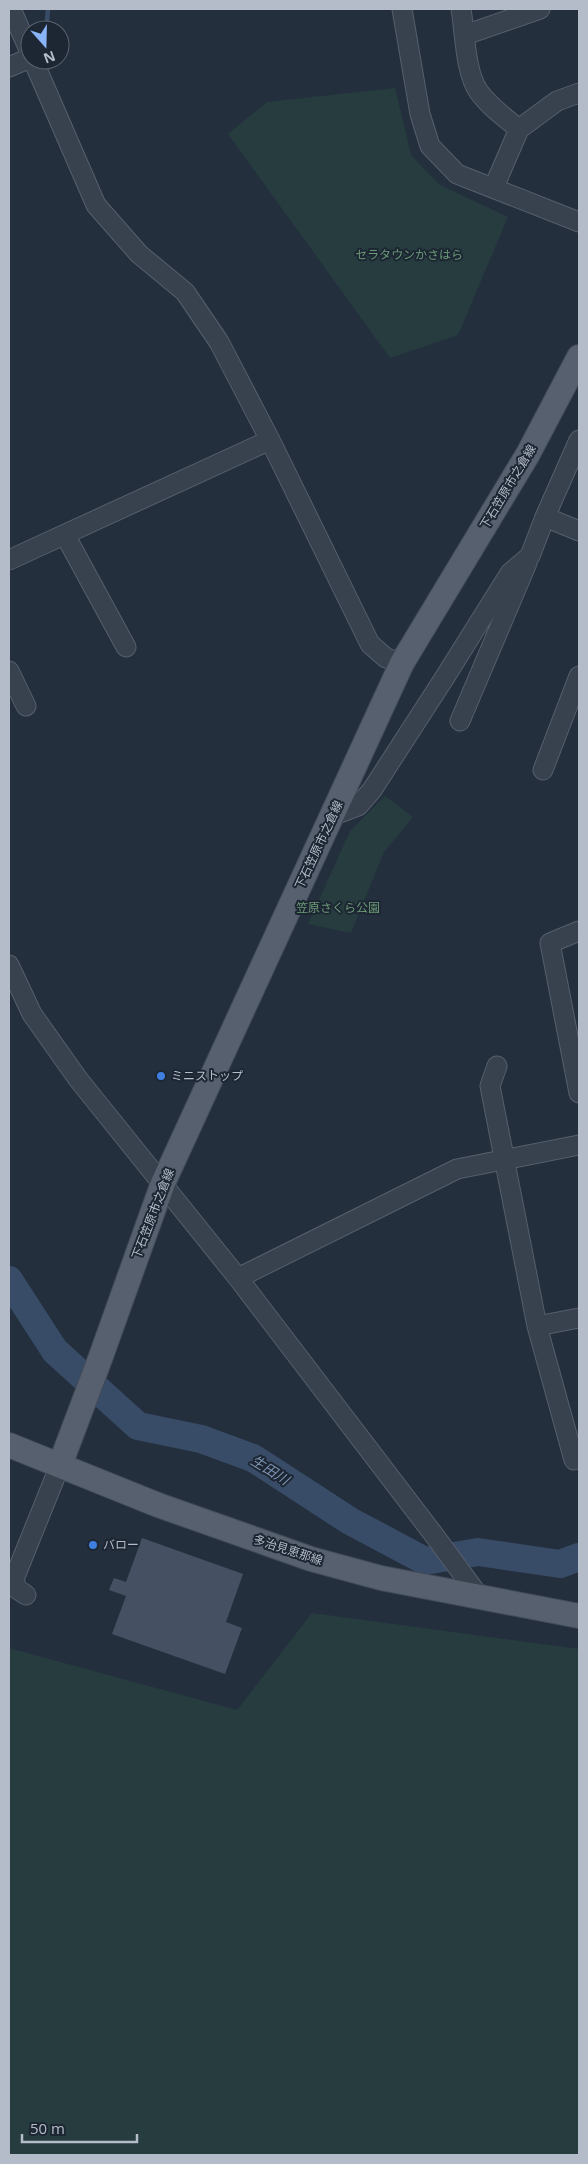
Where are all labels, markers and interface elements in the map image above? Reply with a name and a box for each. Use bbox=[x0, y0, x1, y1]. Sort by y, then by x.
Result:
north arrow bbox=[20, 20, 70, 70]
text: N bbox=[41, 47, 58, 69]
park label: セラタウンかさはら bbox=[355, 246, 463, 263]
street label: 下石笠原市之倉線 bbox=[476, 441, 540, 532]
street label: 下石笠原市之倉線 bbox=[291, 798, 347, 892]
park label: 笠原さくら公園 bbox=[296, 899, 380, 916]
place label: ミニストップ bbox=[171, 1067, 243, 1084]
marker: ミニストップ bbox=[155, 1070, 167, 1082]
street label: 下石笠原市之倉線 bbox=[127, 1166, 178, 1262]
water label: 生田川 bbox=[247, 1450, 295, 1490]
street label: 多治見恵那線 bbox=[251, 1530, 325, 1569]
place label: バロー bbox=[103, 1536, 139, 1553]
marker: バロー bbox=[87, 1539, 99, 1551]
scale bar bbox=[22, 2112, 138, 2144]
text: 50 m bbox=[30, 2118, 65, 2138]

